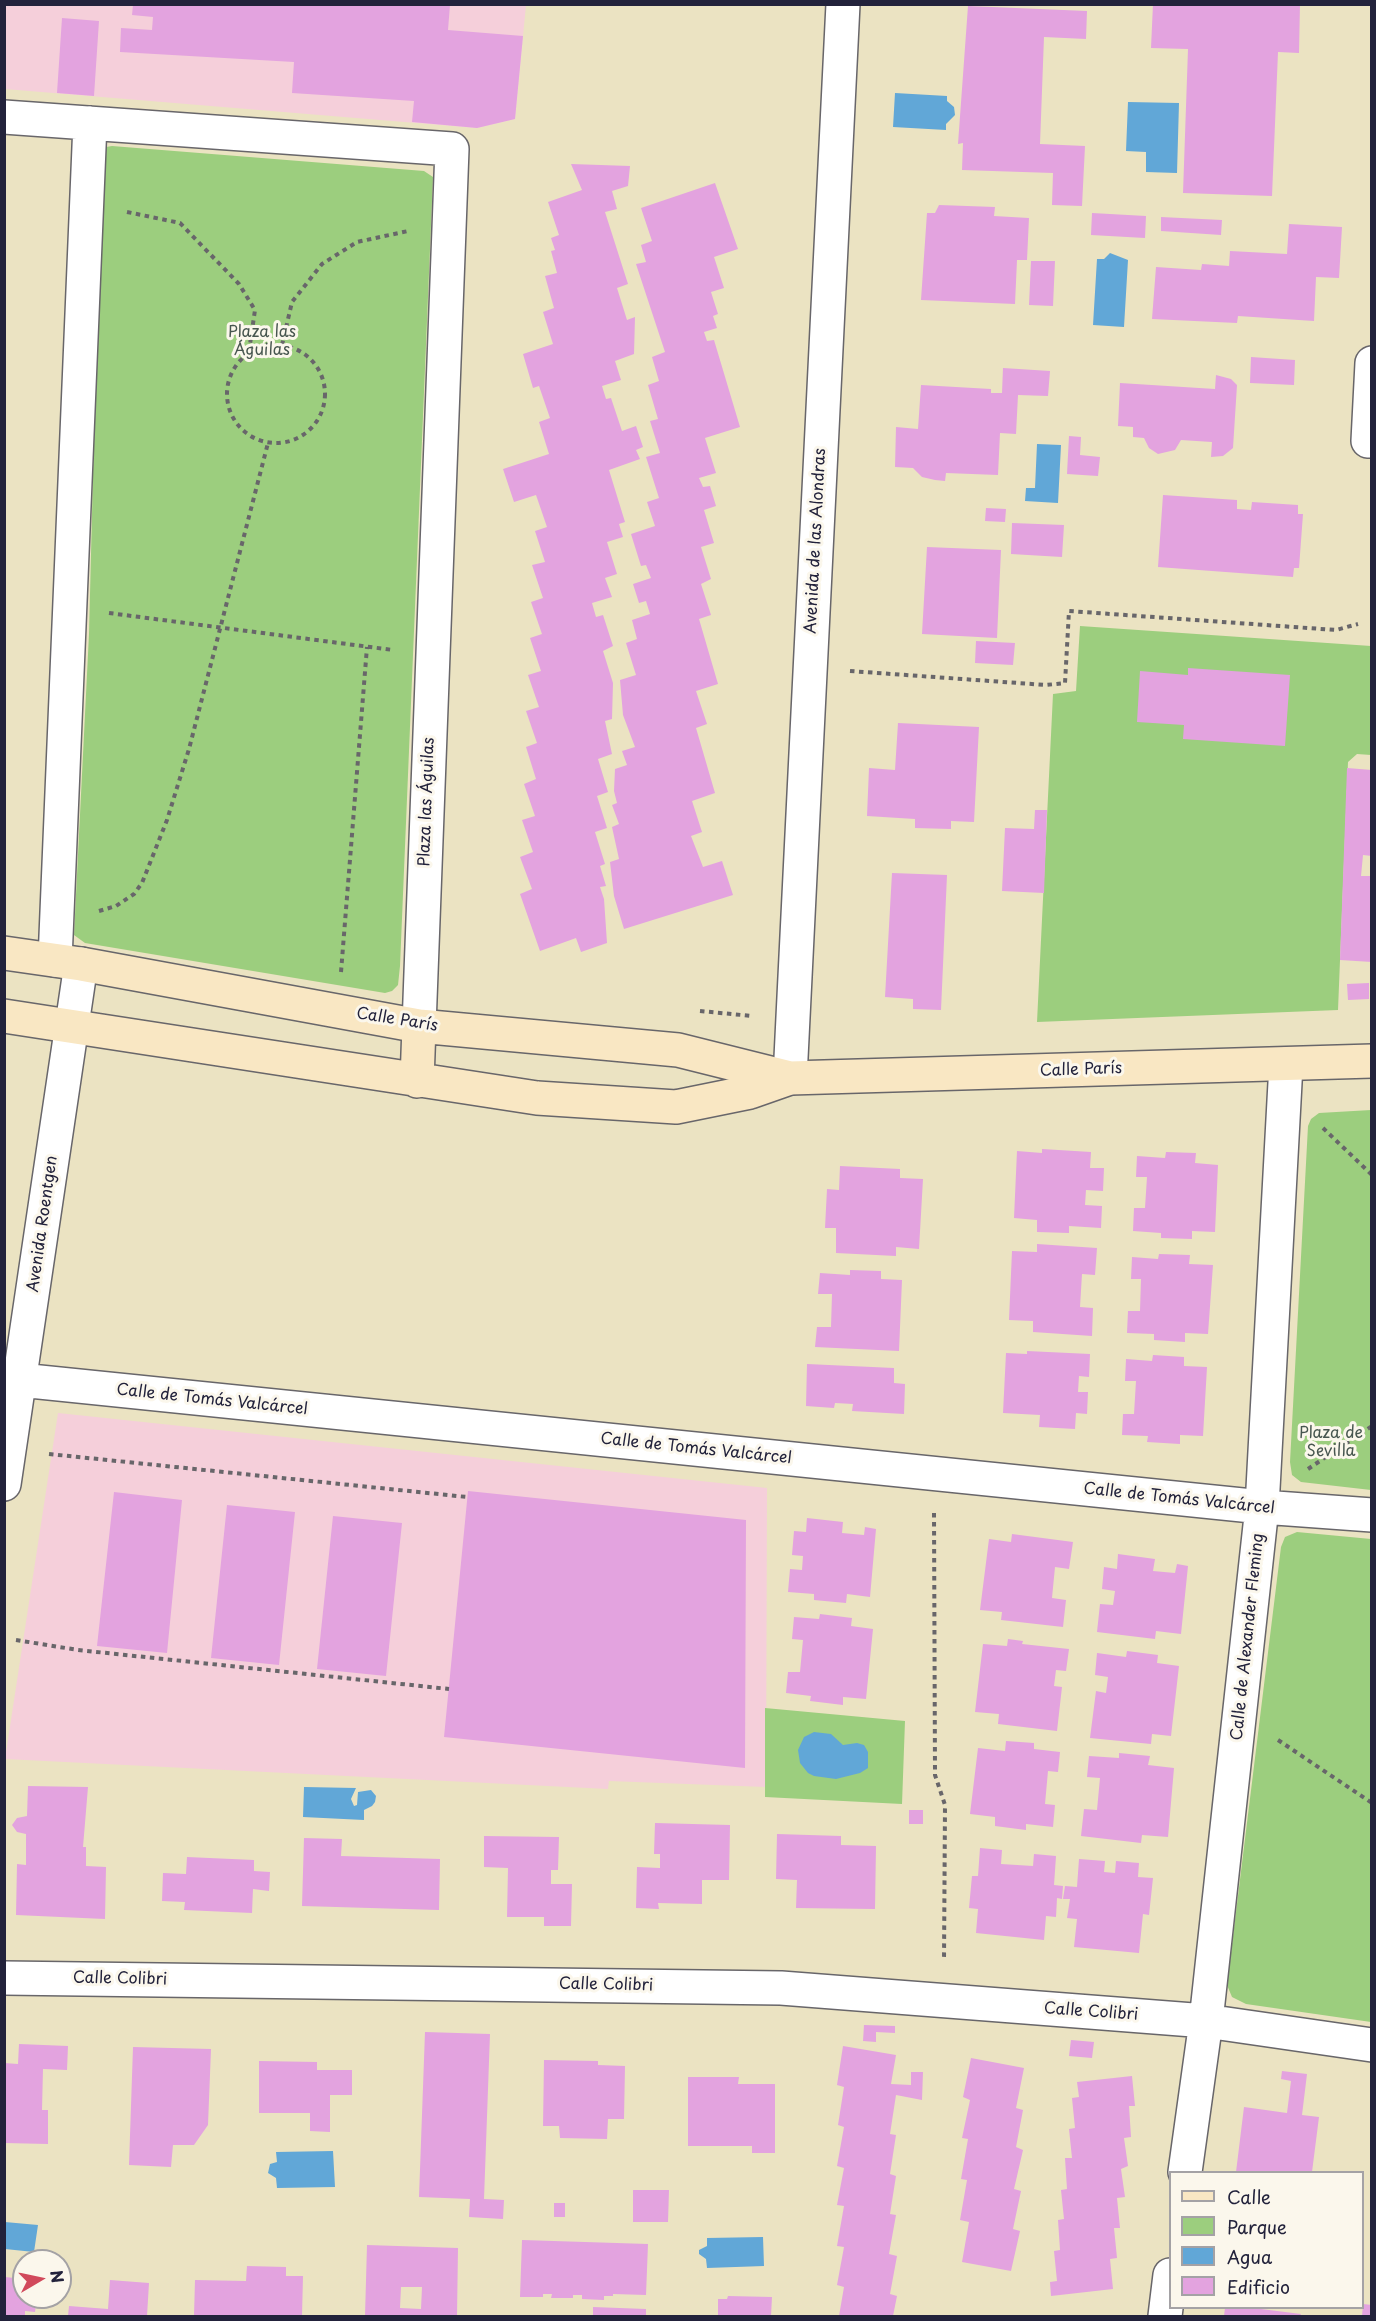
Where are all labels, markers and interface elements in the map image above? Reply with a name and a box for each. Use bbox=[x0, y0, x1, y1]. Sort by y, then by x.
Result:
park label: Plaza las Águilas bbox=[228, 323, 296, 361]
street label: Avenida de las Alondras bbox=[802, 448, 830, 634]
street label: Plaza las Águilas bbox=[415, 737, 439, 867]
street label: Calle París bbox=[355, 1004, 439, 1036]
street label: Calle París bbox=[1040, 1059, 1122, 1081]
street label: Avenida Roentgen bbox=[24, 1154, 62, 1294]
street label: Calle de Tomás Valcárcel bbox=[115, 1380, 309, 1420]
park label: Plaza de Sevilla bbox=[1299, 1424, 1363, 1462]
street label: Calle de Tomás Valcárcel bbox=[599, 1429, 793, 1469]
street label: Calle de Tomás Valcárcel bbox=[1082, 1479, 1276, 1519]
street label: Calle de Alexander Fleming bbox=[1228, 1532, 1268, 1742]
street label: Calle Colibri bbox=[73, 1969, 167, 1989]
street label: Calle Colibri bbox=[559, 1975, 653, 1995]
street label: Calle Colibri bbox=[1043, 1999, 1139, 2025]
legend bbox=[1169, 2171, 1364, 2309]
text: Calle bbox=[1227, 2183, 1271, 2210]
text: Parque bbox=[1227, 2213, 1287, 2240]
text: Agua bbox=[1227, 2243, 1272, 2270]
north arrow bbox=[12, 2249, 72, 2309]
text: N bbox=[45, 2268, 71, 2285]
text: Edificio bbox=[1227, 2273, 1290, 2300]

